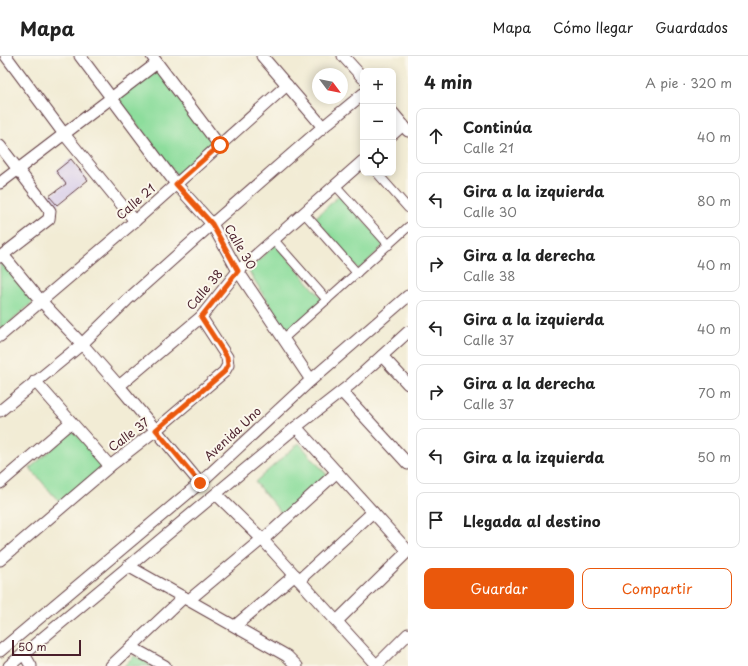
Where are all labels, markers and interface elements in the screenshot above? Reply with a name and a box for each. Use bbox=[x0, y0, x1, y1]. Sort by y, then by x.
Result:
text: Mapa bbox=[20, 14, 75, 42]
text: Mapa bbox=[493, 17, 531, 38]
text: Cómo llegar bbox=[553, 17, 633, 38]
text: Guardados bbox=[655, 17, 728, 38]
north arrow bbox=[312, 68, 348, 104]
map controls bbox=[360, 68, 396, 176]
button: + bbox=[360, 68, 396, 104]
text: 4 min bbox=[424, 69, 472, 95]
text: A pie · 320 m bbox=[645, 73, 732, 92]
button: − bbox=[360, 104, 396, 140]
text: Continúa bbox=[463, 115, 532, 138]
icon: ahead bbox=[425, 125, 447, 147]
text: 40 m bbox=[697, 127, 731, 146]
route start bbox=[211, 136, 229, 154]
text: Calle 21 bbox=[463, 138, 514, 157]
button: locate bbox=[360, 140, 396, 176]
street label: Calle 21 bbox=[112, 179, 159, 223]
text: Gira a la izquierda bbox=[463, 179, 604, 202]
icon: left bbox=[425, 189, 447, 211]
text: 80 m bbox=[697, 191, 731, 210]
text: Calle 30 bbox=[463, 202, 517, 221]
street label: Calle 30 bbox=[221, 220, 261, 273]
text: Gira a la derecha bbox=[463, 243, 595, 266]
icon: right bbox=[425, 253, 447, 275]
text: 40 m bbox=[697, 255, 731, 274]
street label: Calle 38 bbox=[182, 265, 227, 314]
text: Calle 38 bbox=[463, 266, 515, 285]
text: Gira a la izquierda bbox=[463, 307, 604, 330]
icon: left bbox=[425, 317, 447, 339]
text: 40 m bbox=[697, 319, 731, 338]
text: Calle 37 bbox=[463, 330, 514, 349]
text: Gira a la derecha bbox=[463, 371, 595, 394]
icon: right bbox=[425, 381, 447, 403]
text: 70 m bbox=[698, 383, 731, 402]
text: Calle 37 bbox=[463, 394, 514, 413]
street label: Avenida Uno bbox=[200, 402, 265, 464]
street label: Calle 37 bbox=[104, 412, 153, 456]
icon: left bbox=[425, 445, 447, 467]
text: Gira a la izquierda bbox=[463, 445, 604, 468]
text: 50 m bbox=[697, 447, 731, 466]
route end bbox=[191, 474, 209, 492]
icon: arrive bbox=[425, 509, 447, 531]
text: Llegada al destino bbox=[463, 509, 601, 532]
button: Guardar bbox=[424, 568, 574, 609]
button: Compartir bbox=[582, 568, 732, 609]
scale bar bbox=[12, 638, 81, 657]
text: 50 m bbox=[18, 638, 47, 655]

